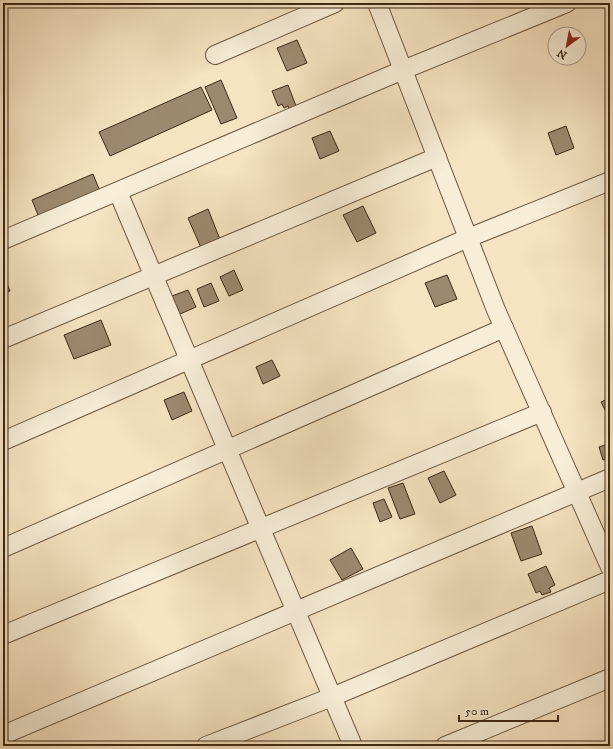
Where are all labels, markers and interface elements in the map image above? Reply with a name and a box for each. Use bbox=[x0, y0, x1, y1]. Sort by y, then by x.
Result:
north arrow bbox=[547, 26, 587, 66]
text: N bbox=[555, 45, 570, 62]
scale bar bbox=[459, 697, 558, 723]
text: 50 m bbox=[465, 704, 489, 719]

